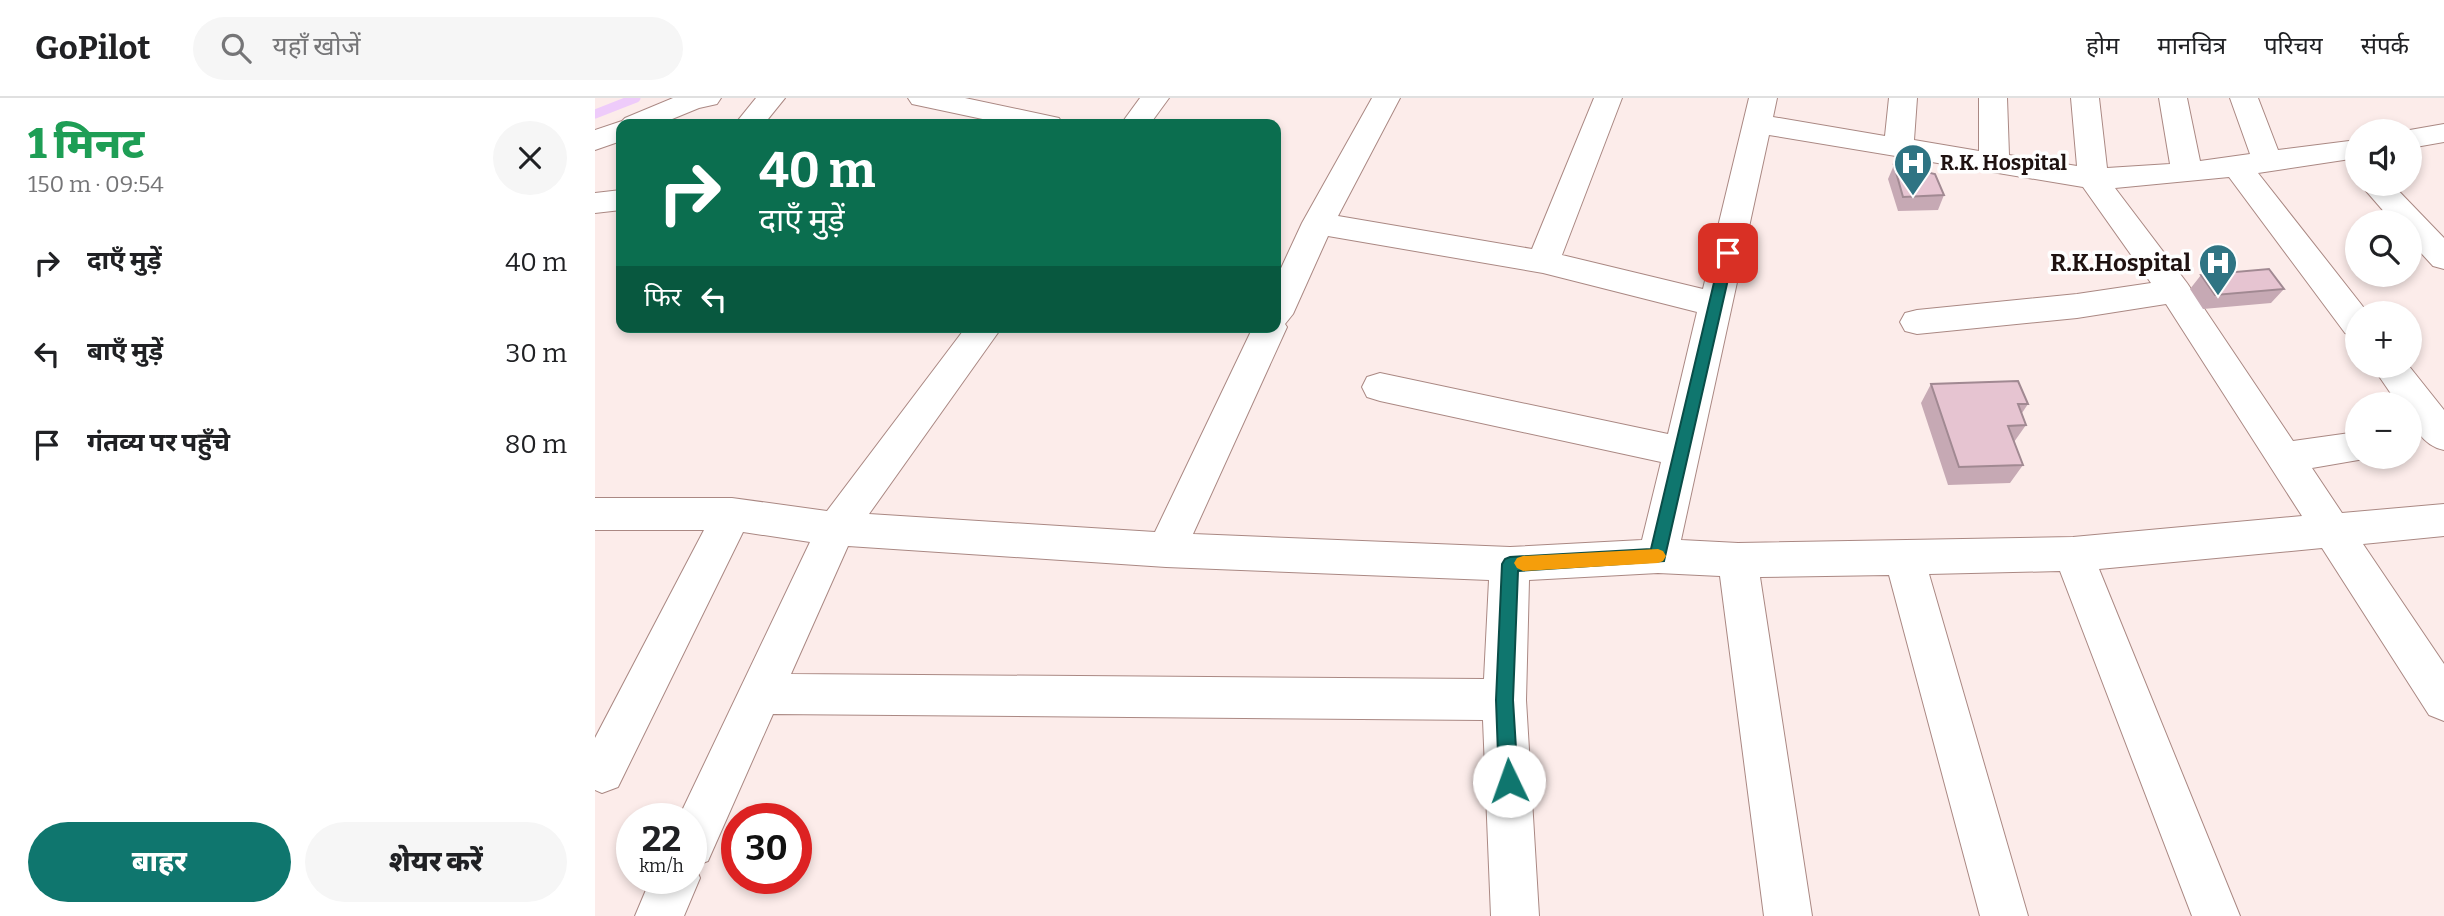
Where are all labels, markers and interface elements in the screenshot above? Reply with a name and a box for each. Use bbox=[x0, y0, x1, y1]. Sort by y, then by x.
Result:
search box bbox=[193, 17, 683, 80]
text: GoPilot bbox=[35, 28, 151, 68]
icon: search bbox=[217, 29, 255, 67]
text: यहाँ खोजें bbox=[273, 31, 361, 62]
text: होम bbox=[2086, 32, 2119, 60]
text: मानचित्र bbox=[2157, 32, 2226, 60]
text: परिचय bbox=[2264, 32, 2323, 60]
text: संपर्क bbox=[2361, 32, 2409, 60]
text: 1 मिनट bbox=[28, 119, 144, 169]
map controls bbox=[2345, 119, 2422, 469]
button: sound bbox=[2345, 119, 2422, 196]
button: close bbox=[493, 121, 567, 195]
text: 40 m bbox=[759, 141, 876, 200]
hospital icon: R.K. Hospital bbox=[1892, 142, 1934, 197]
icon: right bbox=[644, 147, 735, 238]
place label: R.K. Hospital bbox=[1940, 150, 2067, 176]
text: 150 m · 09:54 bbox=[28, 170, 164, 198]
text: दाएँ मुड़ें bbox=[759, 201, 845, 239]
button: search bbox=[2345, 210, 2422, 287]
pin bbox=[1698, 223, 1758, 283]
icon: arrive bbox=[1709, 234, 1747, 272]
hospital icon: R.K.Hospital bbox=[2197, 242, 2239, 297]
icon: right bbox=[28, 244, 66, 282]
text: दाएँ मुड़ें bbox=[87, 245, 162, 276]
text: 40 m bbox=[505, 247, 567, 278]
place label: R.K.Hospital bbox=[2050, 249, 2192, 277]
icon: left bbox=[695, 280, 733, 318]
text: फिर bbox=[644, 282, 681, 313]
button: + bbox=[2345, 301, 2422, 378]
icon: left bbox=[28, 335, 66, 373]
text: बाएँ मुड़ें bbox=[87, 336, 163, 367]
text: 30 m bbox=[506, 338, 567, 369]
button: − bbox=[2345, 392, 2422, 469]
icon: arrive bbox=[28, 426, 66, 464]
text: गंतव्य पर पहुँचे bbox=[87, 427, 230, 458]
text: 80 m bbox=[505, 429, 567, 460]
position arrow bbox=[1472, 744, 1546, 818]
speed limit sign: 30 bbox=[721, 803, 812, 894]
text: 22 bbox=[642, 818, 681, 860]
button: बाहर bbox=[28, 822, 291, 902]
button: शेयर करें bbox=[305, 822, 567, 902]
text: km/h bbox=[639, 855, 684, 877]

